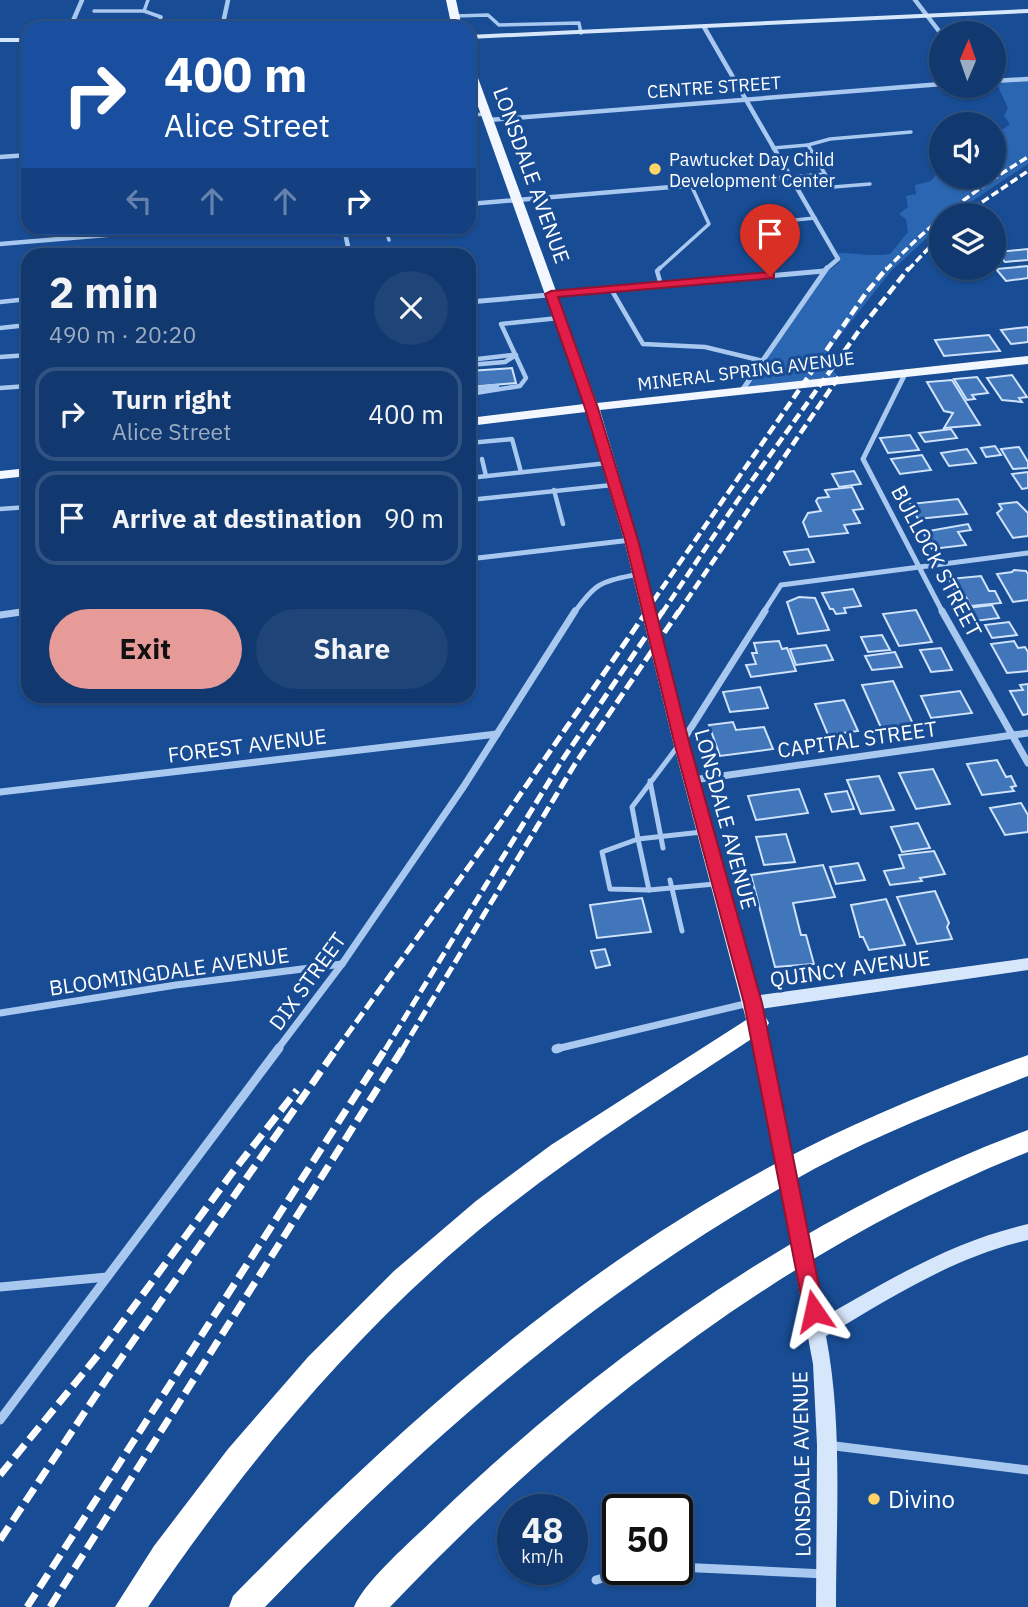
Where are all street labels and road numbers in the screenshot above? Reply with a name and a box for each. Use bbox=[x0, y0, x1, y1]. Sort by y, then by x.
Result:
street label: CENTRE STREET bbox=[646, 71, 782, 103]
street label: LONSDALE AVENUE bbox=[487, 83, 577, 267]
street label: MINERAL SPRING AVENUE bbox=[636, 346, 856, 396]
street label: BULLOCK STREET bbox=[885, 480, 989, 642]
street label: CAPITAL STREET bbox=[775, 714, 939, 764]
street label: FOREST AVENUE bbox=[166, 721, 328, 769]
street label: LONSDALE AVENUE bbox=[688, 726, 764, 912]
street label: DIX STREET bbox=[262, 927, 352, 1035]
street label: BLOOMINGDALE AVENUE bbox=[47, 940, 291, 1002]
street label: QUINCY AVENUE bbox=[768, 943, 932, 993]
street label: LONSDALE AVENUE bbox=[785, 1371, 817, 1557]

